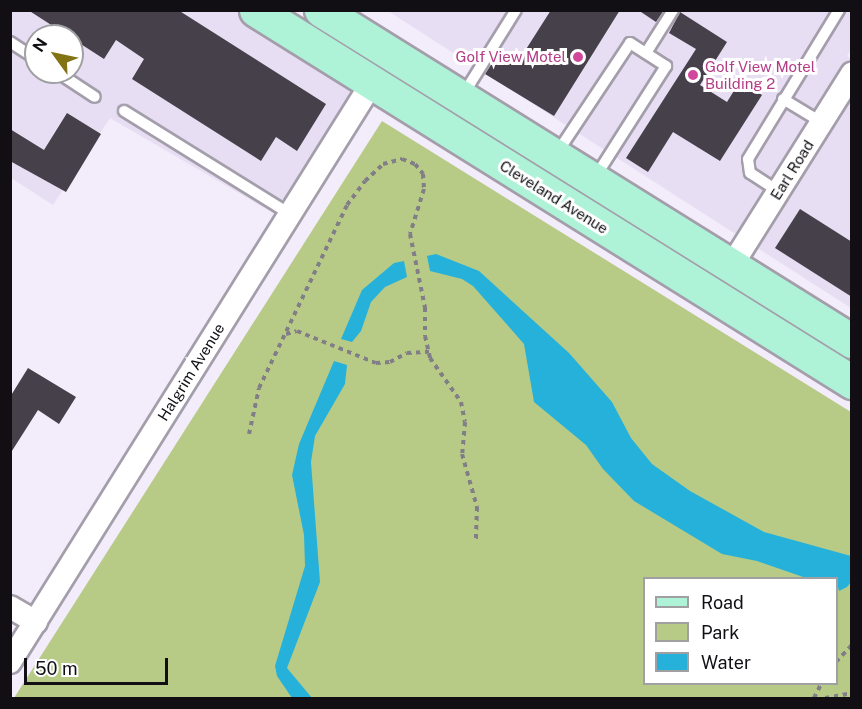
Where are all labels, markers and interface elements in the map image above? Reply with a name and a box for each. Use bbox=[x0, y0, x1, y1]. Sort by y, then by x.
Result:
north arrow bbox=[24, 24, 84, 84]
text: N bbox=[29, 35, 52, 55]
place label: Golf View Motel bbox=[455, 48, 566, 66]
marker: Golf View Motel bbox=[571, 50, 585, 64]
place label: Golf View Motel Building 2 bbox=[705, 57, 816, 92]
marker: Golf View Motel Building 2 bbox=[686, 68, 700, 82]
street label: Earl Road bbox=[767, 137, 817, 203]
street label: Cleveland Avenue bbox=[497, 156, 611, 238]
street label: Halgrim Avenue bbox=[154, 320, 228, 424]
legend bbox=[643, 577, 838, 685]
text: Road bbox=[701, 592, 744, 613]
text: Park bbox=[701, 622, 739, 643]
scale bar bbox=[27, 646, 171, 684]
text: Water bbox=[701, 652, 751, 673]
text: 50 m bbox=[35, 658, 78, 679]

